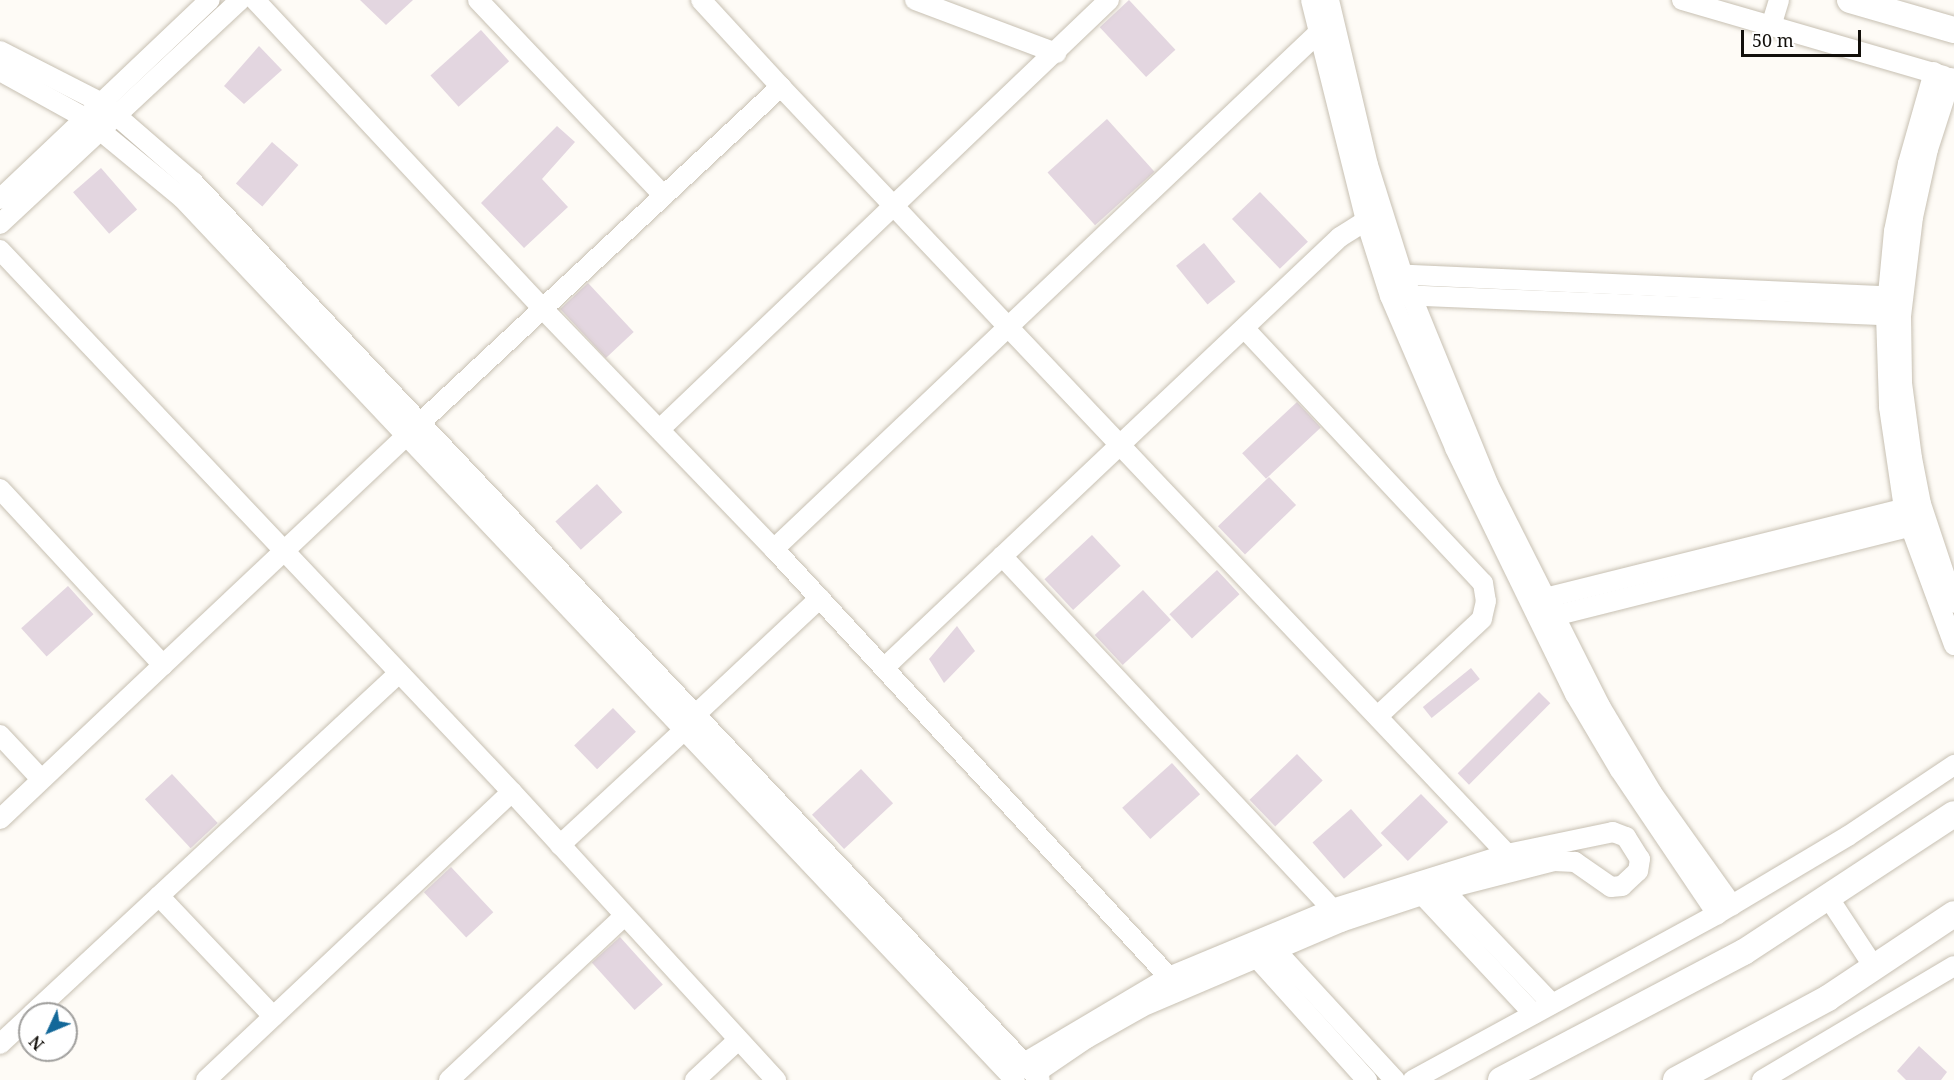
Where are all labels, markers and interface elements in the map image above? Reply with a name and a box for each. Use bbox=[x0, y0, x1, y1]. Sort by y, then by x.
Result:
scale bar bbox=[1744, 18, 1864, 56]
text: 50 m bbox=[1752, 28, 1794, 52]
north arrow bbox=[18, 1002, 78, 1062]
text: N bbox=[24, 1031, 49, 1055]

